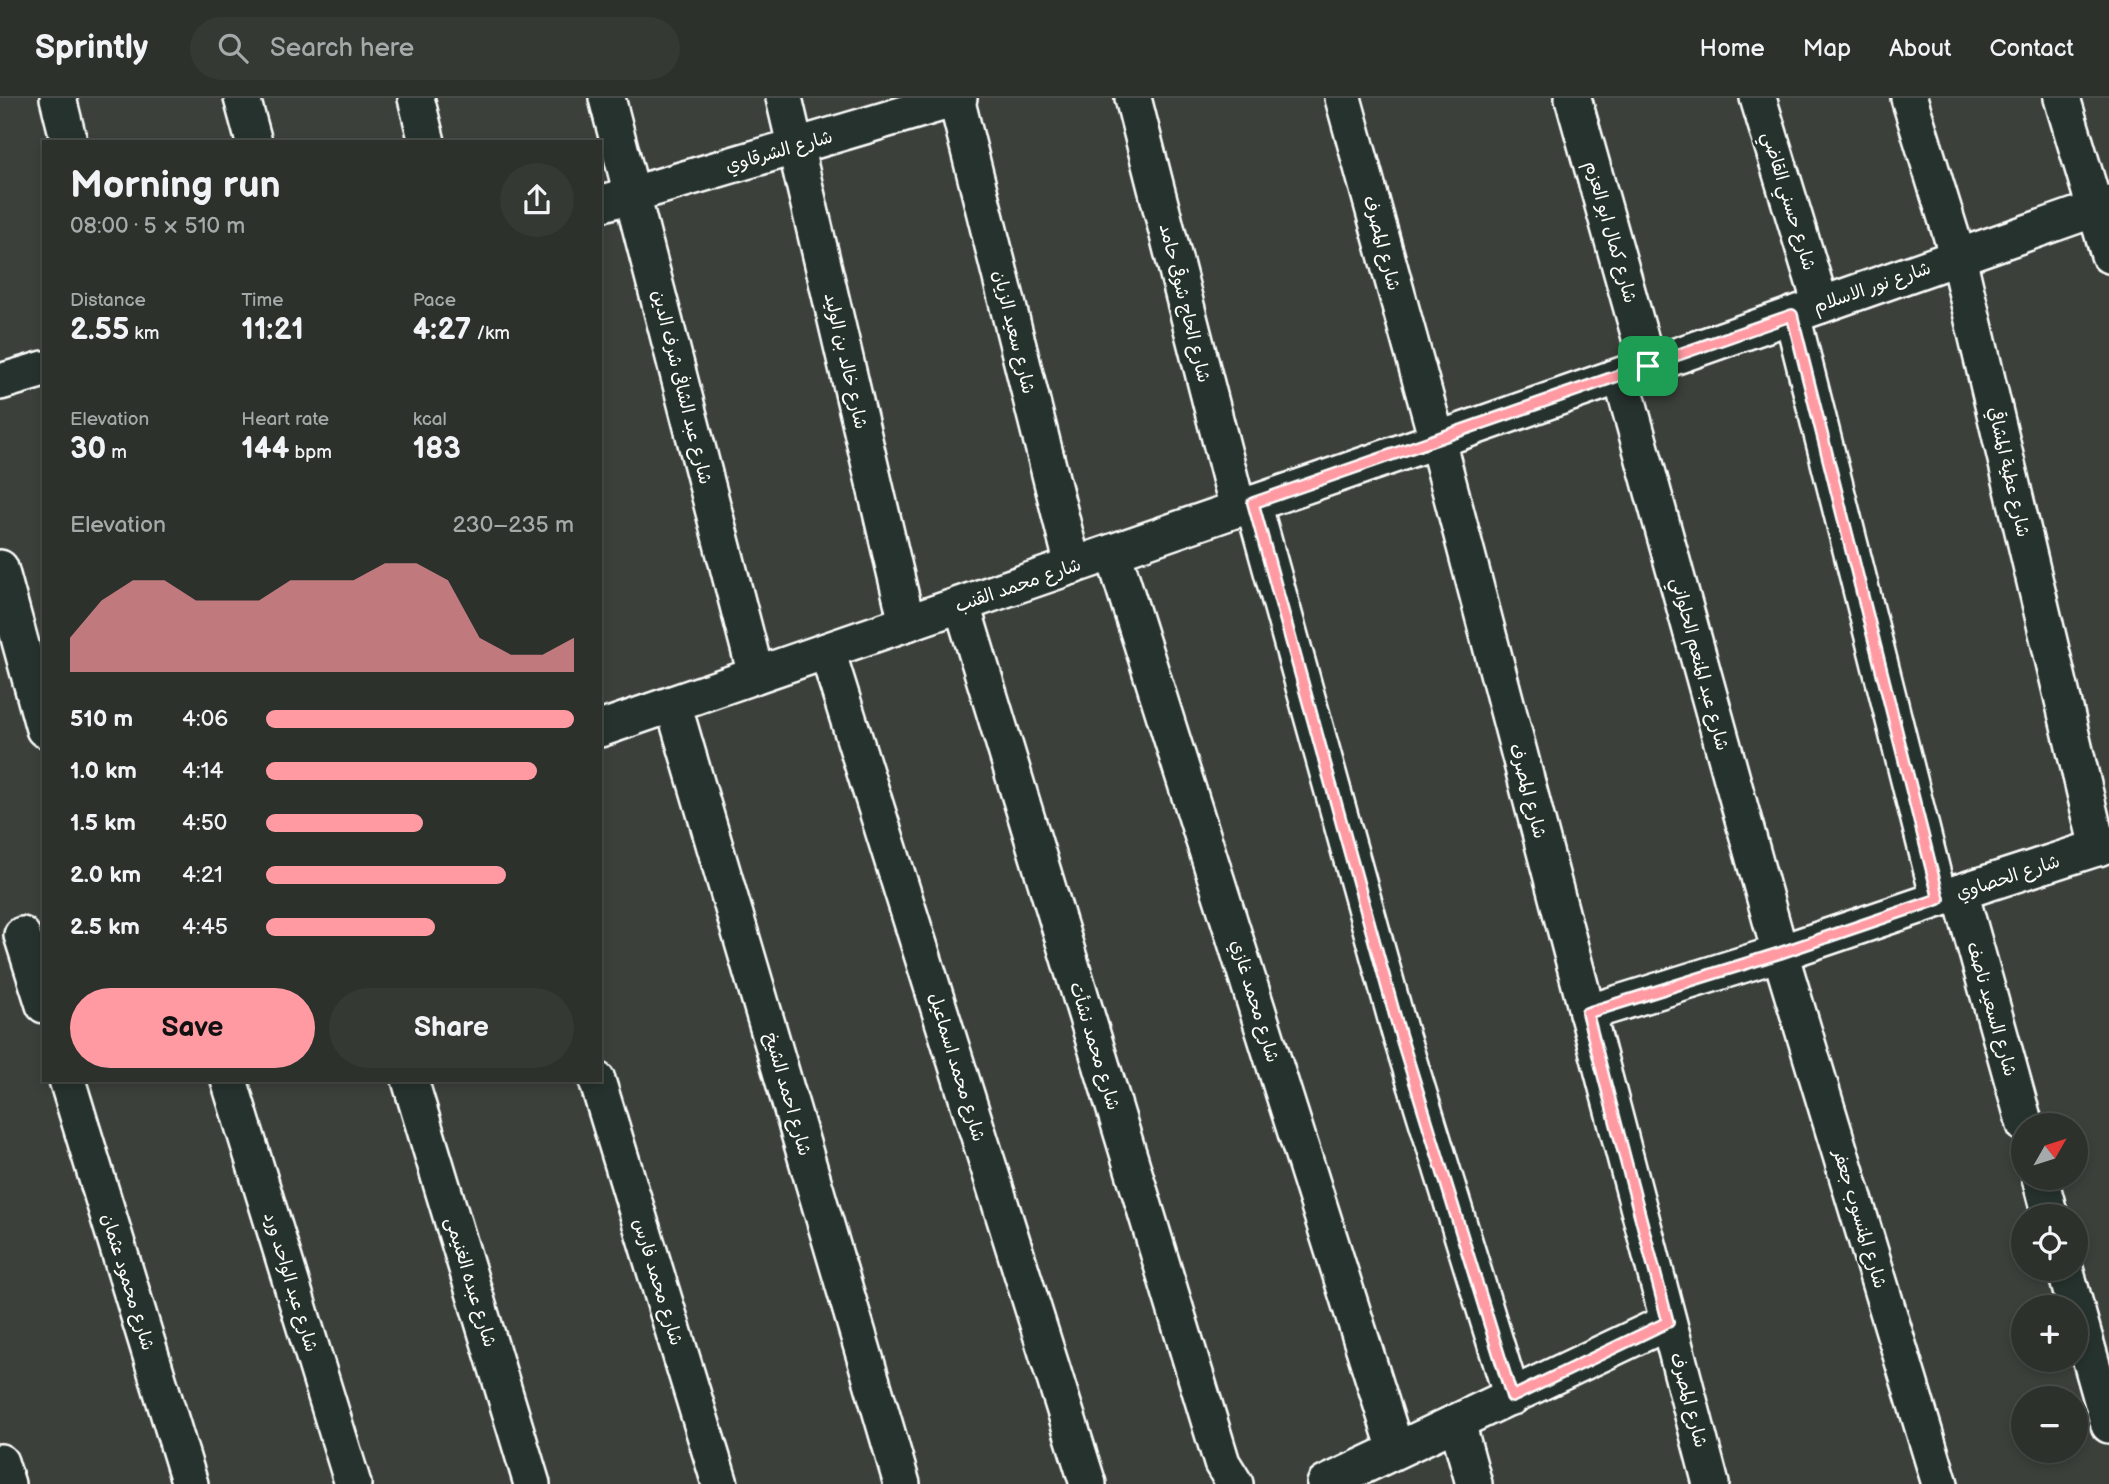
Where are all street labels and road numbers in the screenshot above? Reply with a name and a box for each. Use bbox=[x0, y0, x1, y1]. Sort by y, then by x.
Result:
street label: شارع الشرقاوي bbox=[723, 126, 836, 179]
street label: شارع حسني القاضي bbox=[1753, 129, 1820, 274]
street label: شارع كمال ابو العزم bbox=[1577, 159, 1641, 306]
street label: شارع المصرف bbox=[1358, 193, 1404, 293]
street label: شارع الحاج شوقى حامد bbox=[1154, 221, 1216, 385]
street label: شارع نور الاسلام bbox=[1811, 258, 1935, 320]
street label: شارع سعيد الزيان bbox=[987, 268, 1039, 396]
street label: شارع عبد الشافى شرف الدين bbox=[646, 287, 718, 487]
street label: شارع خالد بن الوليد bbox=[819, 291, 871, 432]
street label: شارع عطية المشاقي bbox=[1981, 404, 2036, 540]
street label: شارع محمد القنب bbox=[952, 554, 1084, 618]
street label: شارع عبد المنعم الحلواني bbox=[1661, 575, 1733, 754]
street label: شارع المصرف bbox=[1504, 741, 1550, 841]
street label: شارع الحصاوي bbox=[1954, 851, 2063, 906]
street label: شارع محمد غازي bbox=[1224, 937, 1283, 1066]
street label: شارع السعيد ناصف bbox=[1961, 939, 2021, 1079]
street label: شارع محمد نشأت bbox=[1064, 980, 1124, 1113]
street label: شارع محمد اسماعيل bbox=[923, 990, 989, 1144]
street label: شارع احمد الشيخ bbox=[759, 1030, 815, 1158]
street label: شارع المنسوب جعفر bbox=[1827, 1145, 1891, 1291]
street label: شارع عبد الواحد ورد bbox=[258, 1210, 322, 1355]
street label: شارع محمود عثمان bbox=[96, 1211, 158, 1353]
street label: شارع عبده الغنيمى bbox=[440, 1214, 500, 1350]
street label: شارع محمد فارس bbox=[627, 1216, 687, 1348]
street label: شارع المصرف bbox=[1665, 1350, 1711, 1450]

